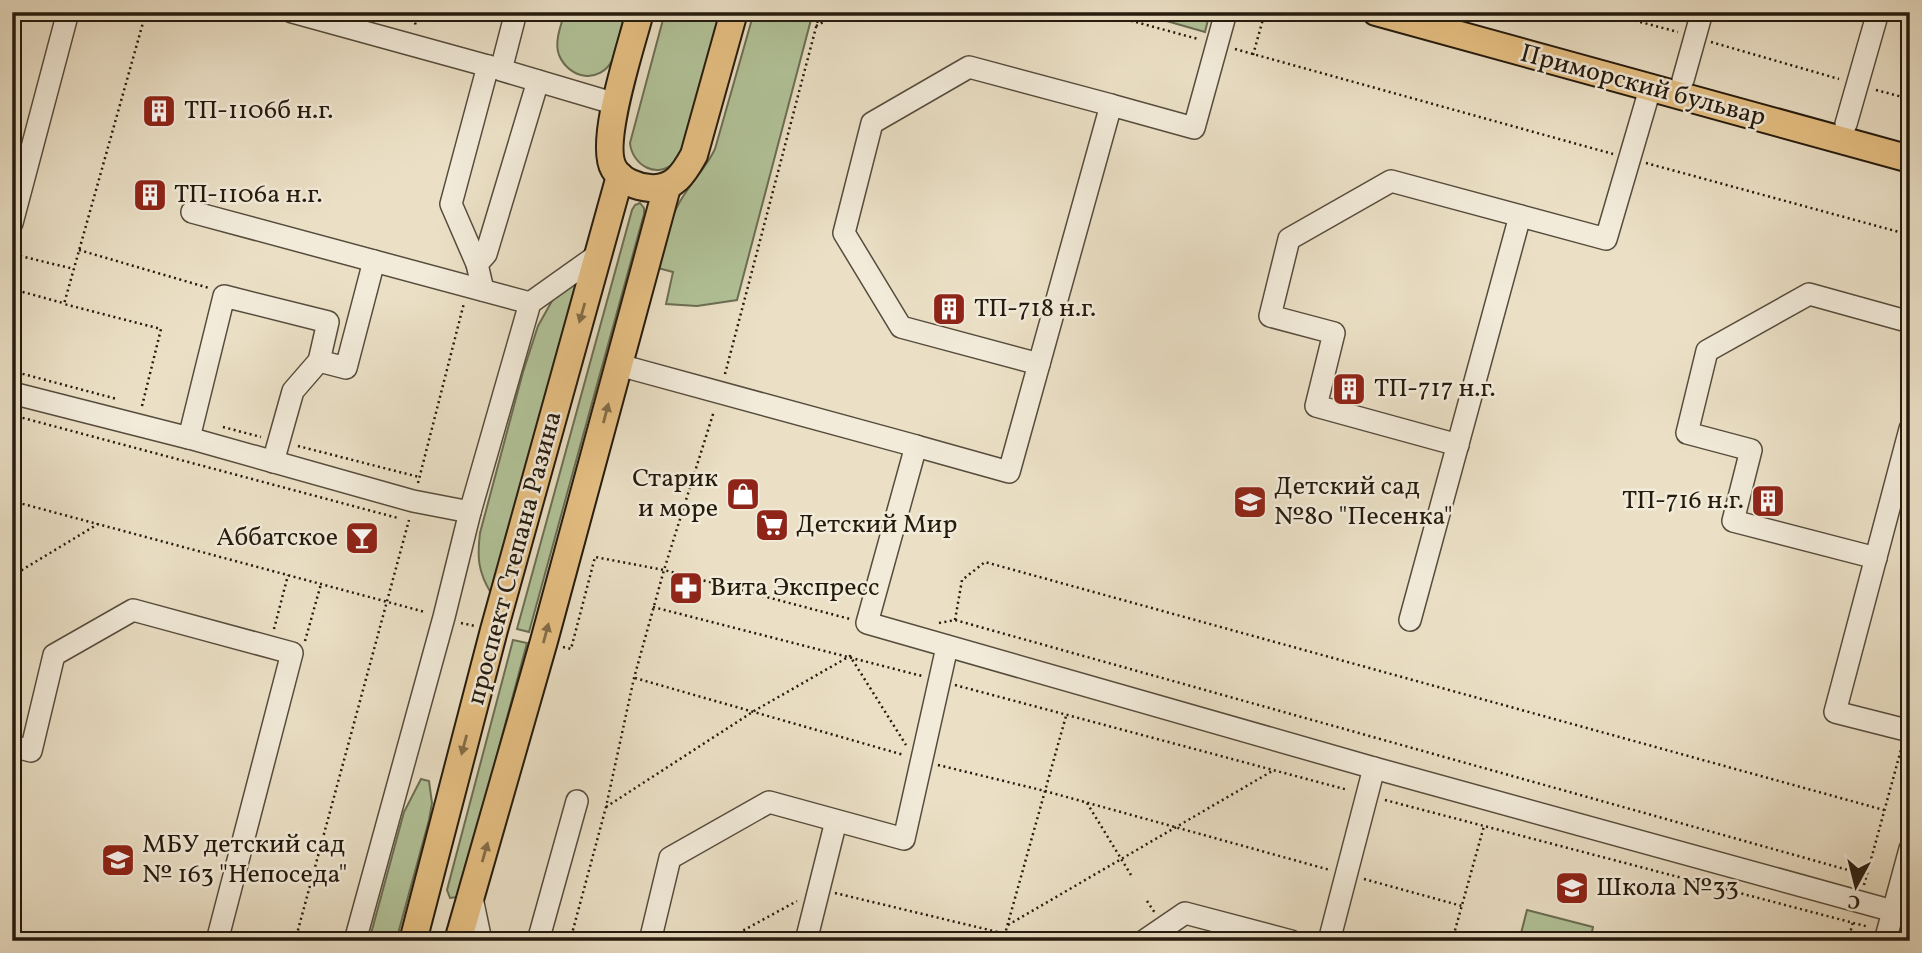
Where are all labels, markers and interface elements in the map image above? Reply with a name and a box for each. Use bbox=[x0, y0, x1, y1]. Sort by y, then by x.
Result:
street label: Приморский бульвар bbox=[1516, 36, 1770, 136]
building icon: ТП-1106б н.г. bbox=[140, 92, 178, 130]
place label: ТП-1106б н.г. bbox=[184, 93, 333, 129]
building icon: ТП-1106а н.г. bbox=[131, 176, 169, 214]
place label: ТП-1106а н.г. bbox=[174, 177, 323, 213]
building icon: ТП-718 н.г. bbox=[930, 290, 968, 328]
place label: ТП-718 н.г. bbox=[974, 291, 1096, 327]
one-way arrow bbox=[577, 303, 587, 324]
building icon: ТП-717 н.г. bbox=[1330, 370, 1368, 408]
place label: ТП-717 н.г. bbox=[1374, 371, 1496, 407]
one-way arrow bbox=[601, 402, 612, 424]
street label: проспект Степана Разина bbox=[458, 407, 572, 709]
place label: Старик и море bbox=[632, 461, 718, 527]
place label: Детский сад №80 "Песенка" bbox=[1274, 469, 1453, 535]
shop icon: Старик и море bbox=[724, 475, 762, 513]
building icon: ТП-716 н.г. bbox=[1749, 482, 1787, 520]
school or university icon: Детский сад №80 "Песенка" bbox=[1231, 483, 1269, 521]
place label: ТП-716 н.г. bbox=[1622, 483, 1744, 519]
supermarket icon: Детский Мир bbox=[753, 506, 791, 544]
place label: Детский Мир bbox=[796, 507, 957, 543]
bar icon: Аббатское bbox=[343, 519, 381, 557]
place label: Аббатское bbox=[216, 520, 338, 556]
pharmacy icon: Вита Экспресс bbox=[667, 569, 705, 607]
place label: Вита Экспресс bbox=[710, 570, 880, 606]
one-way arrow bbox=[541, 622, 552, 644]
one-way arrow bbox=[458, 734, 469, 756]
place label: МБУ детский сад № 163 "Непоседа" bbox=[142, 827, 347, 893]
school or university icon: МБУ детский сад № 163 "Непоседа" bbox=[99, 841, 137, 879]
one-way arrow bbox=[480, 841, 491, 863]
north arrow bbox=[1820, 852, 1890, 922]
school or university icon: Школа №33 bbox=[1553, 869, 1591, 907]
place label: Школа №33 bbox=[1596, 870, 1739, 906]
text: С bbox=[1847, 887, 1862, 915]

